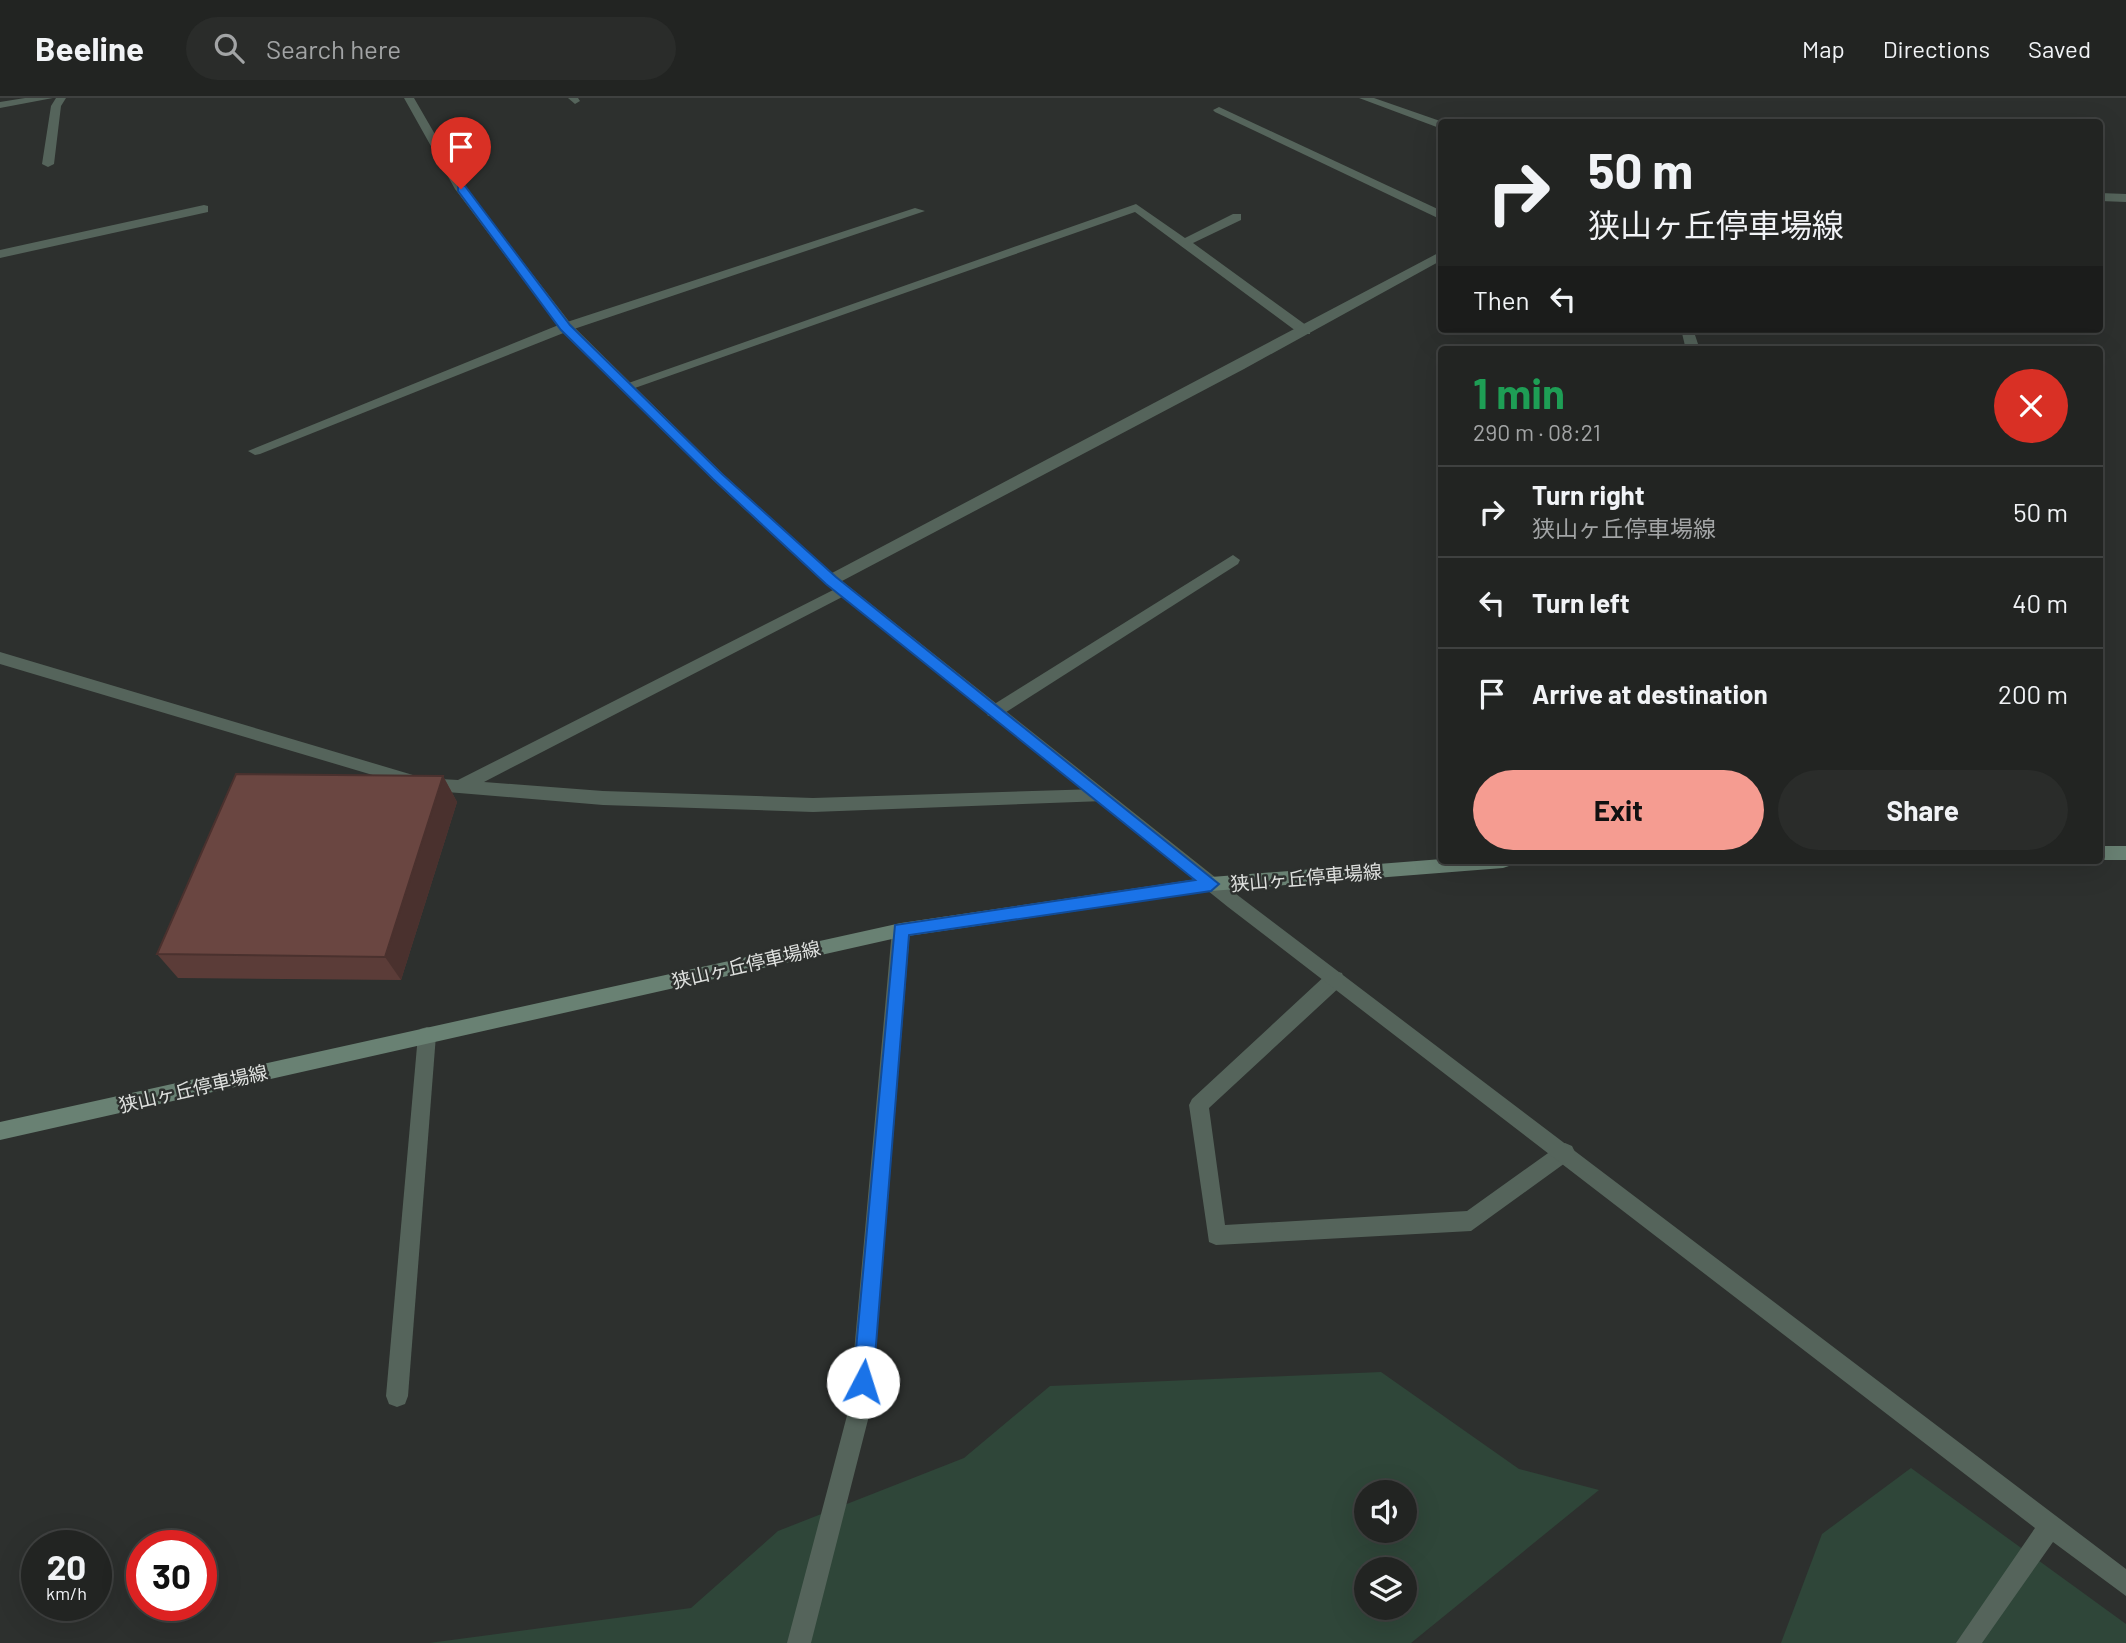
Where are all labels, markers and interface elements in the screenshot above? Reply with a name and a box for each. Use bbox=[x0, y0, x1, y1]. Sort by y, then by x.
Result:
search box bbox=[186, 17, 676, 80]
text: Beeline bbox=[35, 28, 144, 68]
icon: search bbox=[210, 29, 248, 67]
text: Search here bbox=[266, 33, 401, 64]
text: Map bbox=[1802, 34, 1845, 63]
text: Directions bbox=[1883, 34, 1990, 63]
text: Saved bbox=[2028, 34, 2091, 63]
pin bbox=[431, 117, 491, 189]
icon: arrive bbox=[442, 128, 480, 166]
text: 50 m bbox=[1588, 140, 1693, 199]
icon: right bbox=[1473, 147, 1564, 238]
text: 狭山ヶ丘停車場線 bbox=[1588, 205, 1844, 243]
icon: left bbox=[1544, 280, 1582, 318]
text: Then bbox=[1473, 284, 1530, 315]
text: 1 min bbox=[1473, 367, 1565, 417]
button: close bbox=[1994, 369, 2068, 443]
text: 290 m · 08:21 bbox=[1473, 418, 1601, 446]
text: Turn right bbox=[1532, 479, 1645, 510]
icon: right bbox=[1473, 493, 1511, 531]
text: 50 m bbox=[2013, 496, 2068, 527]
text: 狭山ヶ丘停車場線 bbox=[1532, 514, 1716, 542]
icon: left bbox=[1473, 584, 1511, 622]
text: Turn left bbox=[1532, 587, 1630, 618]
text: 40 m bbox=[2012, 587, 2068, 618]
icon: arrive bbox=[1473, 675, 1511, 713]
text: Arrive at destination bbox=[1532, 678, 1768, 709]
text: 200 m bbox=[1998, 678, 2068, 709]
button: Exit bbox=[1473, 770, 1764, 850]
button: Share bbox=[1778, 770, 2068, 850]
street label: 狭山ヶ丘停車場線 bbox=[1229, 859, 1383, 895]
street label: 狭山ヶ丘停車場線 bbox=[669, 936, 823, 992]
street label: 狭山ヶ丘停車場線 bbox=[116, 1060, 270, 1116]
position arrow bbox=[826, 1345, 900, 1419]
map controls bbox=[1354, 1480, 1417, 1620]
button: sound bbox=[1354, 1480, 1417, 1543]
speed limit sign: 30 bbox=[126, 1530, 217, 1621]
text: 20 bbox=[47, 1545, 86, 1587]
button: layers bbox=[1354, 1557, 1417, 1620]
text: km/h bbox=[46, 1582, 87, 1604]

